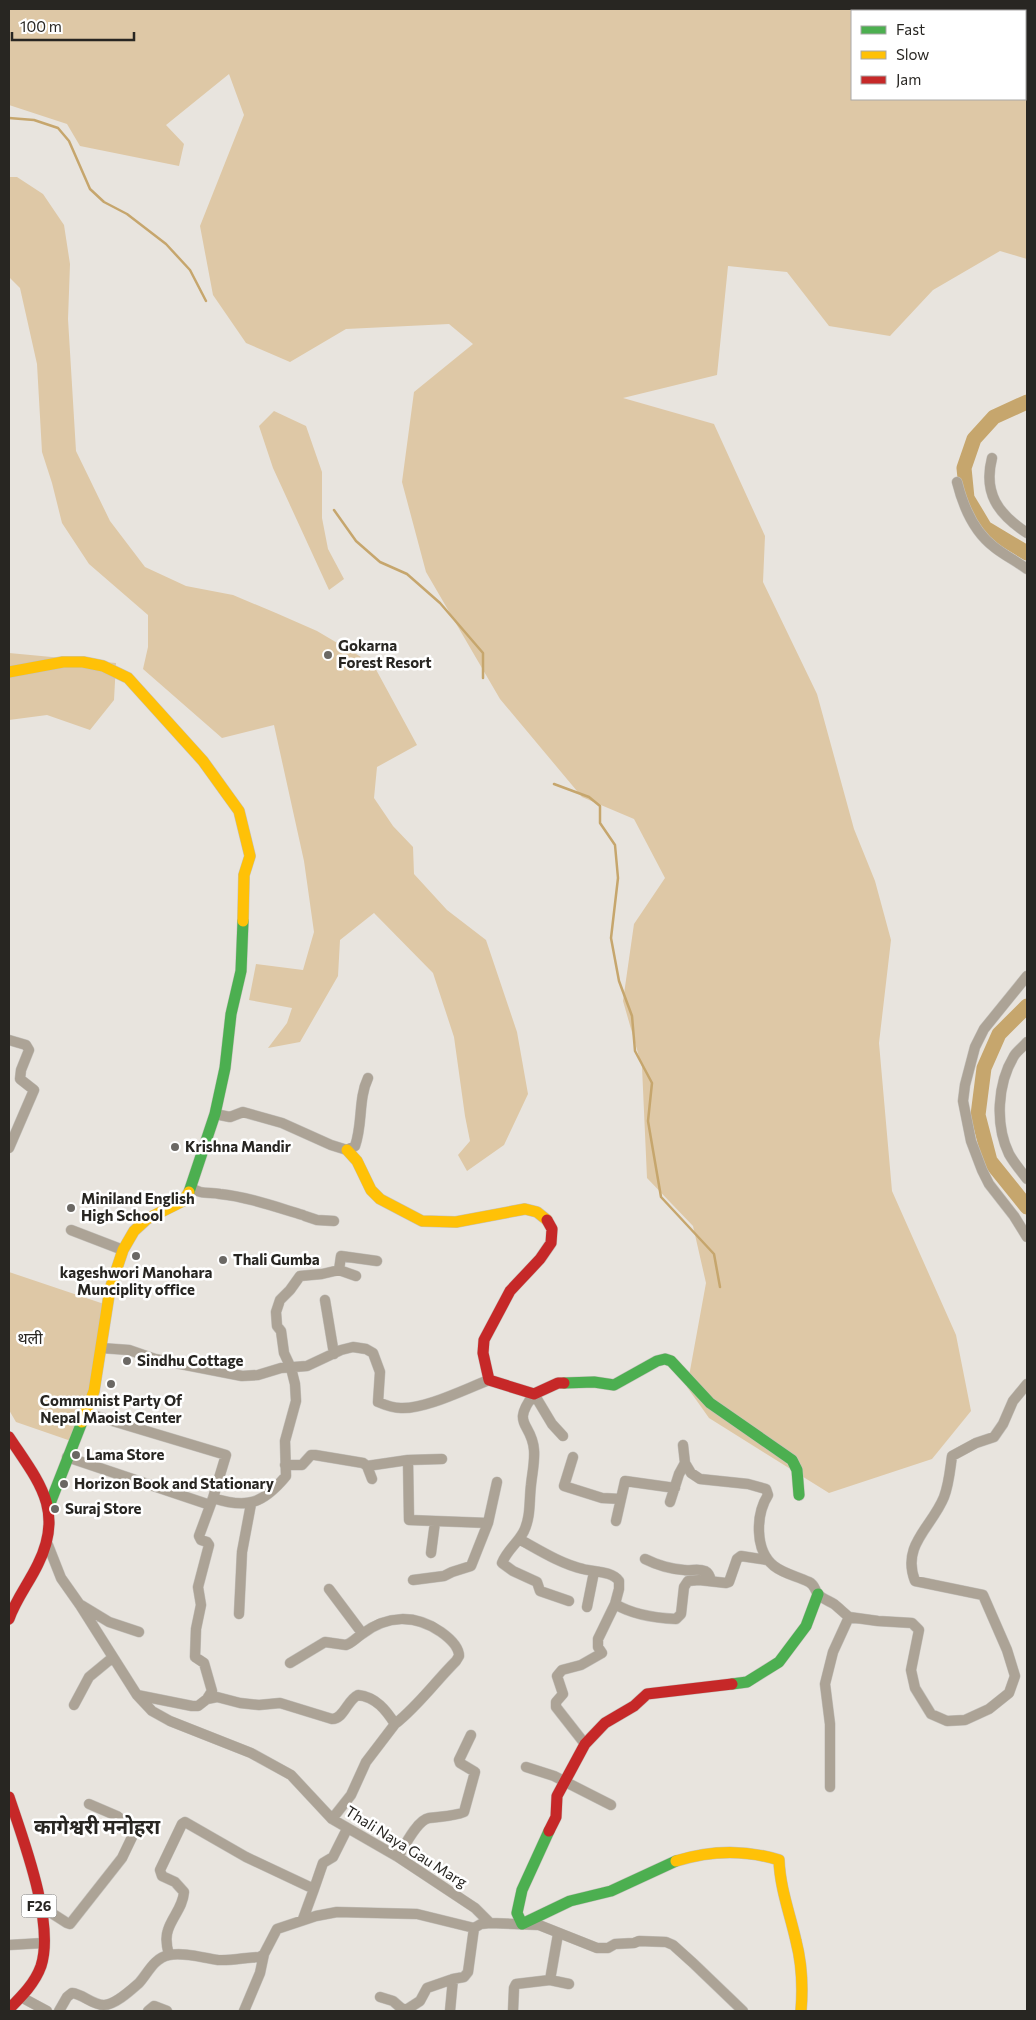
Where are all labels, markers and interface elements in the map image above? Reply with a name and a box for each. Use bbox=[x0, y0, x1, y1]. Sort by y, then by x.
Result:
scale bar bbox=[12, 10, 135, 42]
legend bbox=[851, 10, 1026, 100]
text: 100 m bbox=[20, 17, 62, 35]
text: Fast bbox=[896, 20, 925, 38]
text: Slow bbox=[896, 45, 929, 63]
text: Jam bbox=[896, 70, 921, 88]
place label: Gokarna Forest Resort bbox=[338, 636, 432, 671]
marker: Gokarna Forest Resort bbox=[322, 649, 334, 661]
place label: Krishna Mandir bbox=[185, 1137, 291, 1155]
marker: Krishna Mandir bbox=[169, 1141, 181, 1153]
place label: Miniland English High School bbox=[81, 1189, 195, 1224]
marker: Miniland English High School bbox=[65, 1202, 77, 1214]
marker: kageshwori Manohara Munciplity office bbox=[130, 1250, 142, 1262]
place label: Thali Gumba bbox=[233, 1250, 320, 1268]
marker: Thali Gumba bbox=[217, 1254, 229, 1266]
place label: kageshwori Manohara Munciplity office bbox=[60, 1263, 212, 1298]
district label: थली bbox=[17, 1328, 43, 1347]
place label: Sindhu Cottage bbox=[137, 1351, 244, 1369]
marker: Sindhu Cottage bbox=[121, 1355, 133, 1367]
marker: Communist Party Of Nepal Maoist Center bbox=[105, 1378, 117, 1390]
place label: Communist Party Of Nepal Maoist Center bbox=[40, 1391, 183, 1426]
place label: Lama Store bbox=[86, 1445, 165, 1463]
marker: Lama Store bbox=[70, 1449, 82, 1461]
place label: Horizon Book and Stationary bbox=[74, 1474, 275, 1492]
marker: Horizon Book and Stationary bbox=[58, 1478, 70, 1490]
place label: Suraj Store bbox=[65, 1499, 142, 1517]
marker: Suraj Store bbox=[49, 1503, 61, 1515]
street label: Thali Naya Gau Marg bbox=[342, 1801, 471, 1891]
district label: कागेश्वरी मनोहरा bbox=[34, 1814, 161, 1838]
road number: F26 bbox=[22, 1894, 56, 1918]

